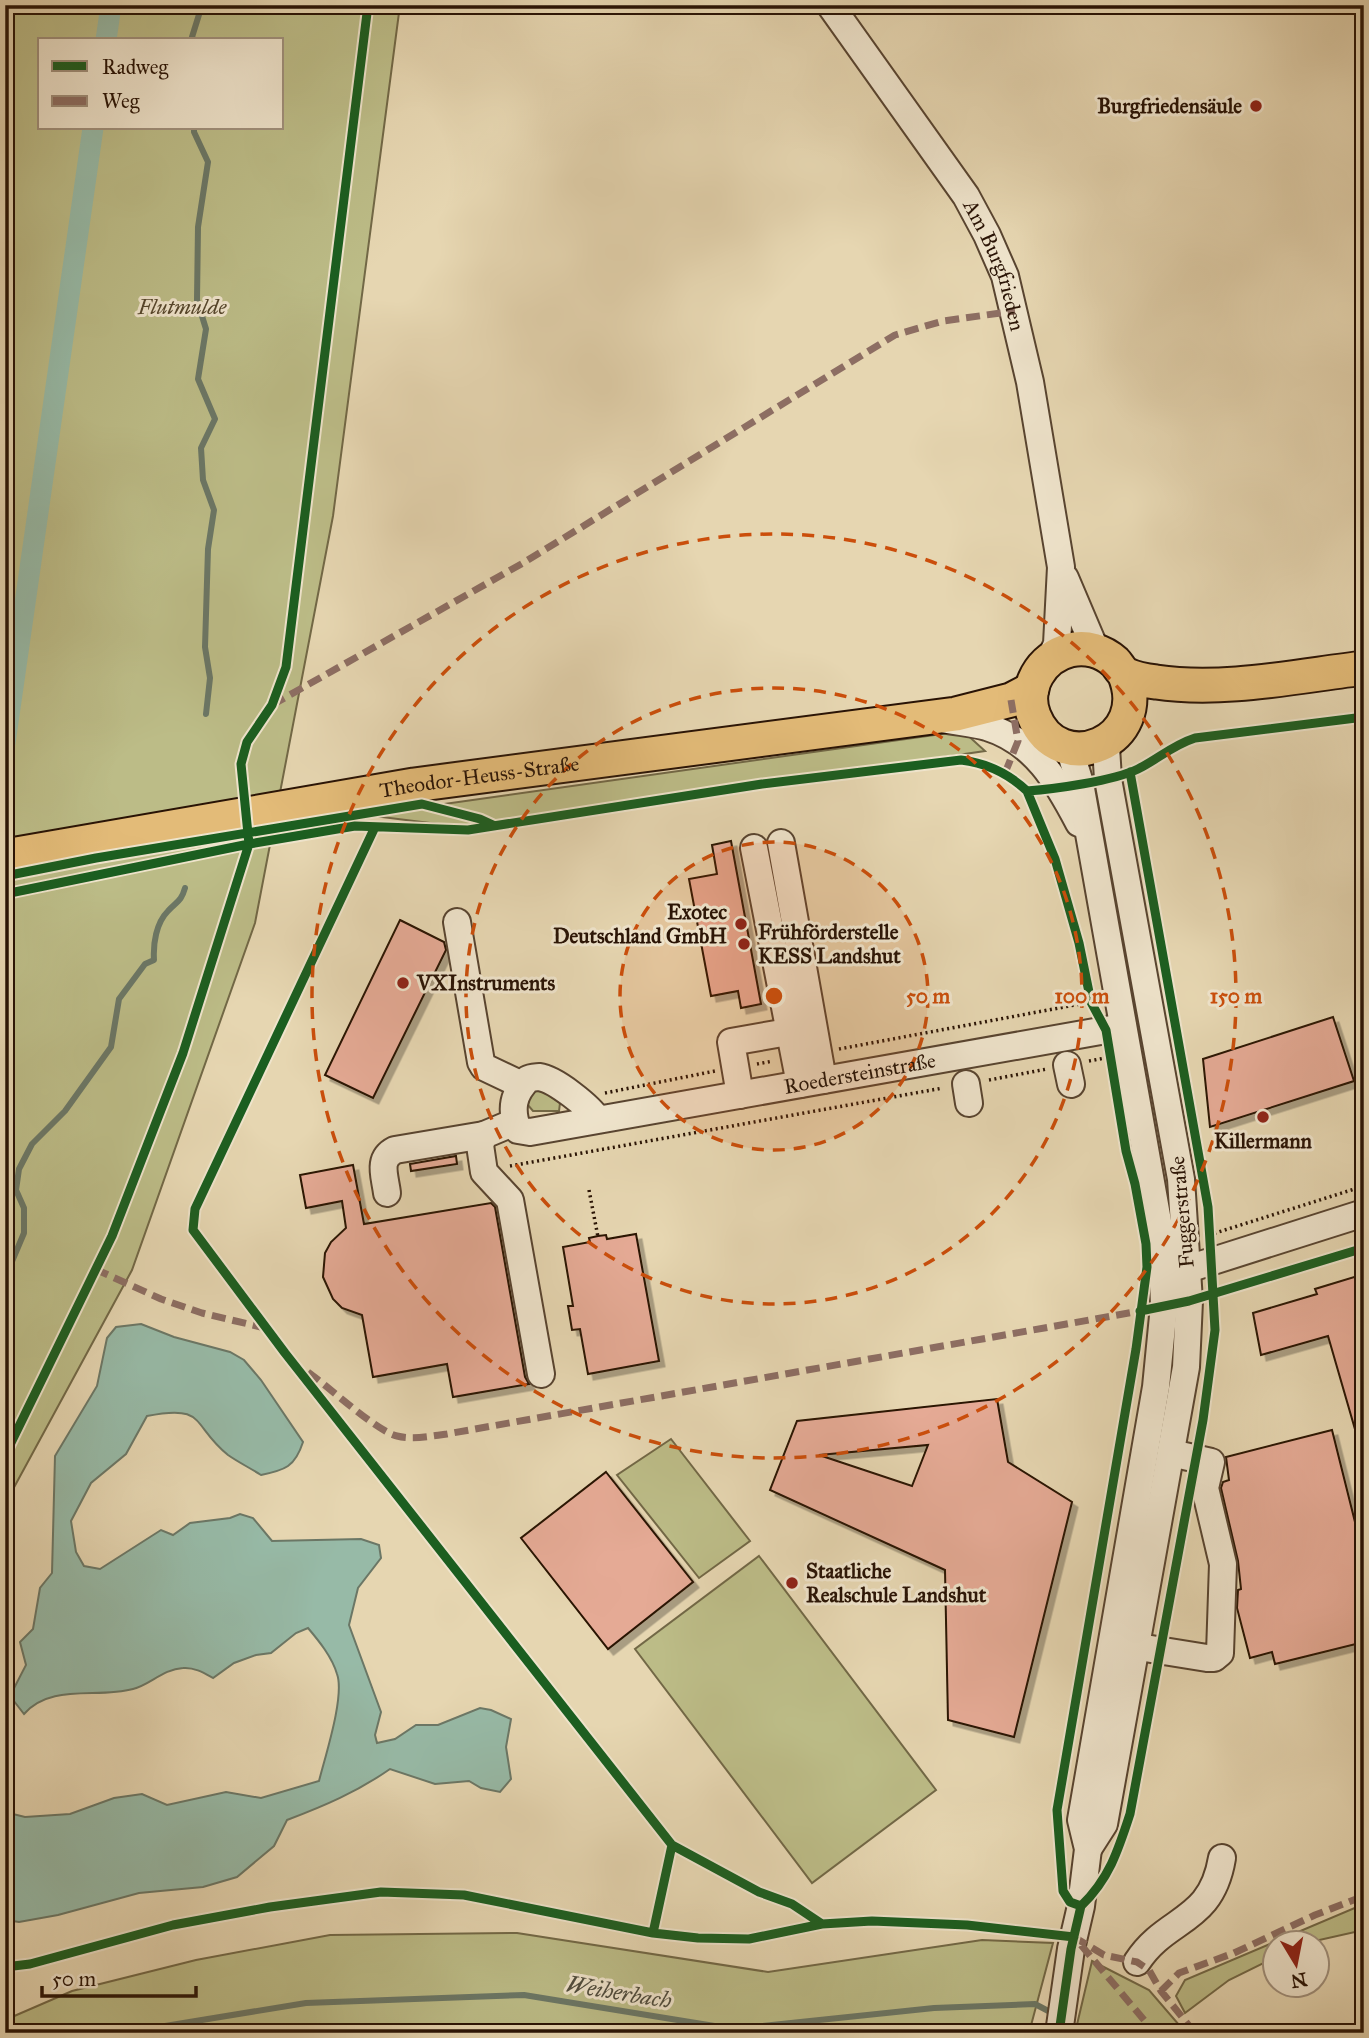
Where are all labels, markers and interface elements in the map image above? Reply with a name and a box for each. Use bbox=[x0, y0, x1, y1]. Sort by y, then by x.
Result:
legend bbox=[38, 38, 284, 130]
text: Radweg bbox=[102, 54, 168, 80]
text: Weg bbox=[102, 88, 140, 114]
place label: Burgfriedensäule bbox=[1097, 93, 1242, 119]
marker: Burgfriedensäule bbox=[1248, 98, 1264, 114]
street label: Am Burgfrieden bbox=[957, 194, 1031, 334]
park label: Flutmulde bbox=[137, 294, 227, 320]
street label: Theodor-Heuss-Straße bbox=[378, 750, 581, 804]
place label: Exotec Deutschland GmbH bbox=[553, 899, 727, 949]
marker: Exotec Deutschland GmbH bbox=[733, 916, 749, 932]
place label: Frühförderstelle KESS Landshut bbox=[758, 919, 901, 969]
marker: Frühförderstelle KESS Landshut bbox=[736, 936, 752, 952]
place label: VXInstruments bbox=[416, 970, 556, 996]
marker: VXInstruments bbox=[395, 975, 411, 991]
text: 50 m bbox=[906, 983, 950, 1009]
text: 100 m bbox=[1055, 983, 1110, 1009]
text: 150 m bbox=[1210, 983, 1262, 1009]
centre of rings bbox=[762, 984, 786, 1008]
street label: Roedersteinstraße bbox=[782, 1047, 938, 1100]
marker: Killermann bbox=[1255, 1109, 1271, 1125]
place label: Killermann bbox=[1214, 1128, 1313, 1154]
street label: Fuggerstraße bbox=[1164, 1155, 1200, 1269]
place label: Staatliche Realschule Landshut bbox=[806, 1558, 987, 1608]
marker: Staatliche Realschule Landshut bbox=[784, 1575, 800, 1591]
north arrow bbox=[1260, 1930, 1330, 2000]
scale bar bbox=[42, 1954, 196, 1998]
text: 50 m bbox=[52, 1966, 97, 1992]
text: N bbox=[1289, 1968, 1309, 1993]
water label: Weiherbach bbox=[564, 1970, 674, 2014]

